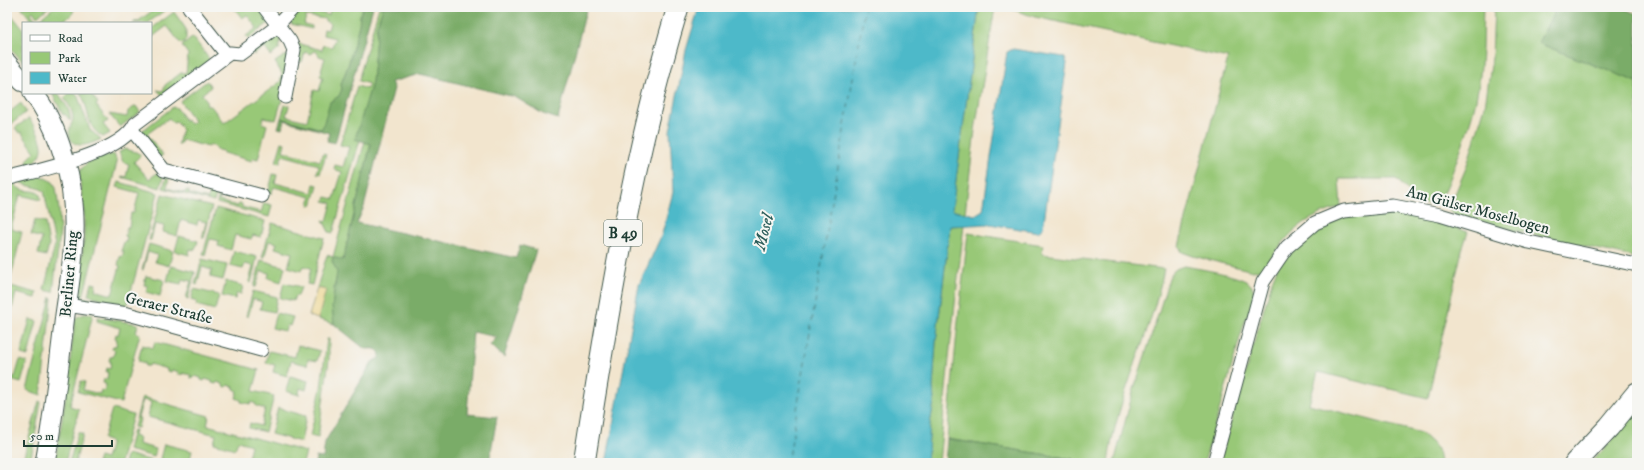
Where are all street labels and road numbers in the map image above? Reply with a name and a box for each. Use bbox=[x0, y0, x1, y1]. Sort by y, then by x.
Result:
street label: Am Gülser Moselbogen bbox=[1404, 181, 1553, 239]
road number: B 49 bbox=[604, 220, 642, 246]
street label: Berliner Ring bbox=[55, 230, 83, 318]
street label: Geraer Straße bbox=[123, 288, 215, 329]

